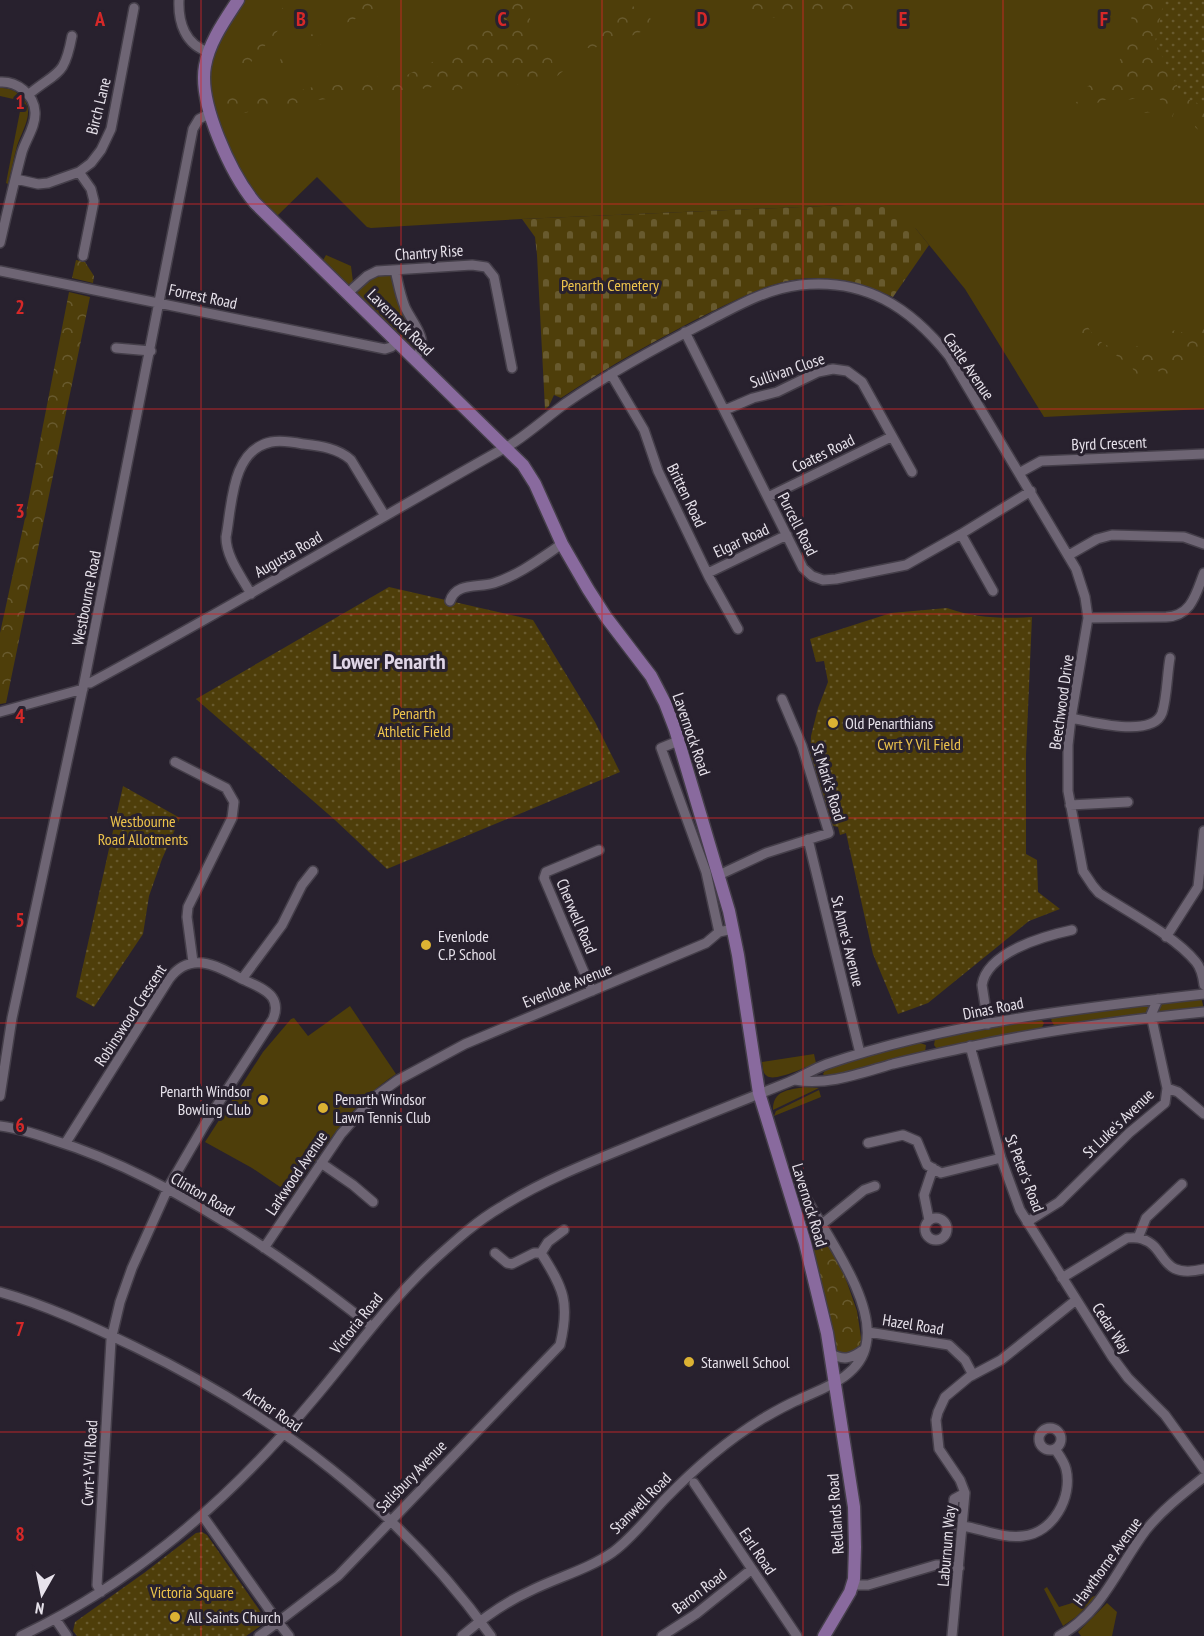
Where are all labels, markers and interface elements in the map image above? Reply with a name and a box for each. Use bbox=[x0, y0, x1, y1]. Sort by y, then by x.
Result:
text: A bbox=[94, 6, 106, 32]
text: B bbox=[296, 6, 306, 32]
text: C bbox=[497, 6, 507, 32]
text: D bbox=[697, 6, 708, 32]
text: E bbox=[899, 6, 907, 32]
text: F bbox=[1100, 6, 1108, 32]
street label: Birch Lane bbox=[81, 75, 115, 137]
text: 1 bbox=[15, 89, 25, 115]
street label: Chantry Rise bbox=[394, 240, 464, 264]
park label: Penarth Cemetery bbox=[561, 275, 659, 295]
street label: Forrest Road bbox=[167, 279, 239, 313]
street label: Lavernock Road bbox=[363, 284, 439, 360]
text: 2 bbox=[15, 294, 25, 320]
street label: Castle Avenue bbox=[939, 328, 999, 404]
street label: Sullivan Close bbox=[747, 348, 827, 392]
street label: Coates Road bbox=[788, 429, 858, 477]
street label: Byrd Crescent bbox=[1071, 432, 1148, 454]
street label: Britten Road bbox=[663, 460, 711, 530]
street label: Purcell Road bbox=[774, 489, 822, 559]
text: 3 bbox=[15, 498, 25, 524]
street label: Elgar Road bbox=[710, 518, 772, 562]
street label: Augusta Road bbox=[250, 526, 326, 581]
street label: Westbourne Road bbox=[67, 549, 105, 647]
district label: Lower Penarth bbox=[332, 647, 446, 675]
street label: Beechwood Drive bbox=[1044, 653, 1078, 751]
street label: Lavernock Road bbox=[669, 690, 716, 778]
text: 4 bbox=[15, 703, 25, 729]
park label: Penarth Athletic Field bbox=[377, 703, 451, 741]
place label: Old Penarthians bbox=[845, 713, 933, 733]
marker: Old Penarthians bbox=[826, 716, 840, 730]
park label: Cwrt Y Vil Field bbox=[877, 734, 961, 754]
street label: St Mark's Road bbox=[808, 741, 850, 823]
park label: Westbourne Road Allotments bbox=[98, 811, 188, 849]
street label: Cherwell Road bbox=[552, 876, 602, 957]
street label: St Anne's Avenue bbox=[827, 893, 869, 989]
text: 5 bbox=[15, 907, 25, 933]
place label: Evenlode C.P. School bbox=[438, 926, 496, 964]
marker: Evenlode C.P. School bbox=[419, 938, 433, 952]
street label: Evenlode Avenue bbox=[520, 958, 614, 1012]
street label: Robinswood Crescent bbox=[90, 960, 171, 1070]
street label: Dinas Road bbox=[961, 992, 1025, 1024]
place label: Penarth Windsor Bowling Club bbox=[160, 1081, 252, 1119]
street label: St Luke's Avenue bbox=[1078, 1084, 1158, 1162]
place label: Penarth Windsor Lawn Tennis Club bbox=[335, 1089, 431, 1127]
marker: Penarth Windsor Bowling Club bbox=[256, 1093, 270, 1107]
marker: Penarth Windsor Lawn Tennis Club bbox=[316, 1101, 330, 1115]
text: 6 bbox=[15, 1112, 25, 1138]
street label: Larkwood Avenue bbox=[261, 1127, 331, 1219]
street label: St Peter's Road bbox=[1001, 1131, 1049, 1215]
street label: Lavernock Road bbox=[788, 1161, 832, 1249]
street label: Clinton Road bbox=[167, 1168, 239, 1220]
street label: Victoria Road bbox=[325, 1288, 387, 1358]
street label: Cedar Way bbox=[1088, 1299, 1136, 1357]
street label: Hazel Road bbox=[881, 1309, 945, 1339]
text: 7 bbox=[15, 1316, 25, 1342]
place label: Stanwell School bbox=[701, 1352, 790, 1372]
marker: Stanwell School bbox=[682, 1355, 696, 1369]
street label: Archer Road bbox=[240, 1382, 306, 1436]
street label: Cwrt-Y-Vil Road bbox=[77, 1420, 101, 1506]
street label: Salisbury Avenue bbox=[371, 1436, 451, 1516]
street label: Stanwell Road bbox=[605, 1468, 675, 1538]
street label: Redlands Road bbox=[822, 1473, 848, 1555]
street label: Laburnum Way bbox=[932, 1505, 960, 1587]
street label: Hawthorne Avenue bbox=[1068, 1513, 1146, 1609]
text: 8 bbox=[15, 1521, 25, 1547]
street label: Earl Road bbox=[735, 1524, 781, 1578]
north arrow bbox=[12, 1564, 72, 1624]
street label: Baron Road bbox=[668, 1564, 730, 1618]
park label: Victoria Square bbox=[149, 1582, 234, 1602]
text: N bbox=[34, 1598, 45, 1619]
place label: All Saints Church bbox=[187, 1607, 281, 1627]
marker: All Saints Church bbox=[168, 1610, 182, 1624]

